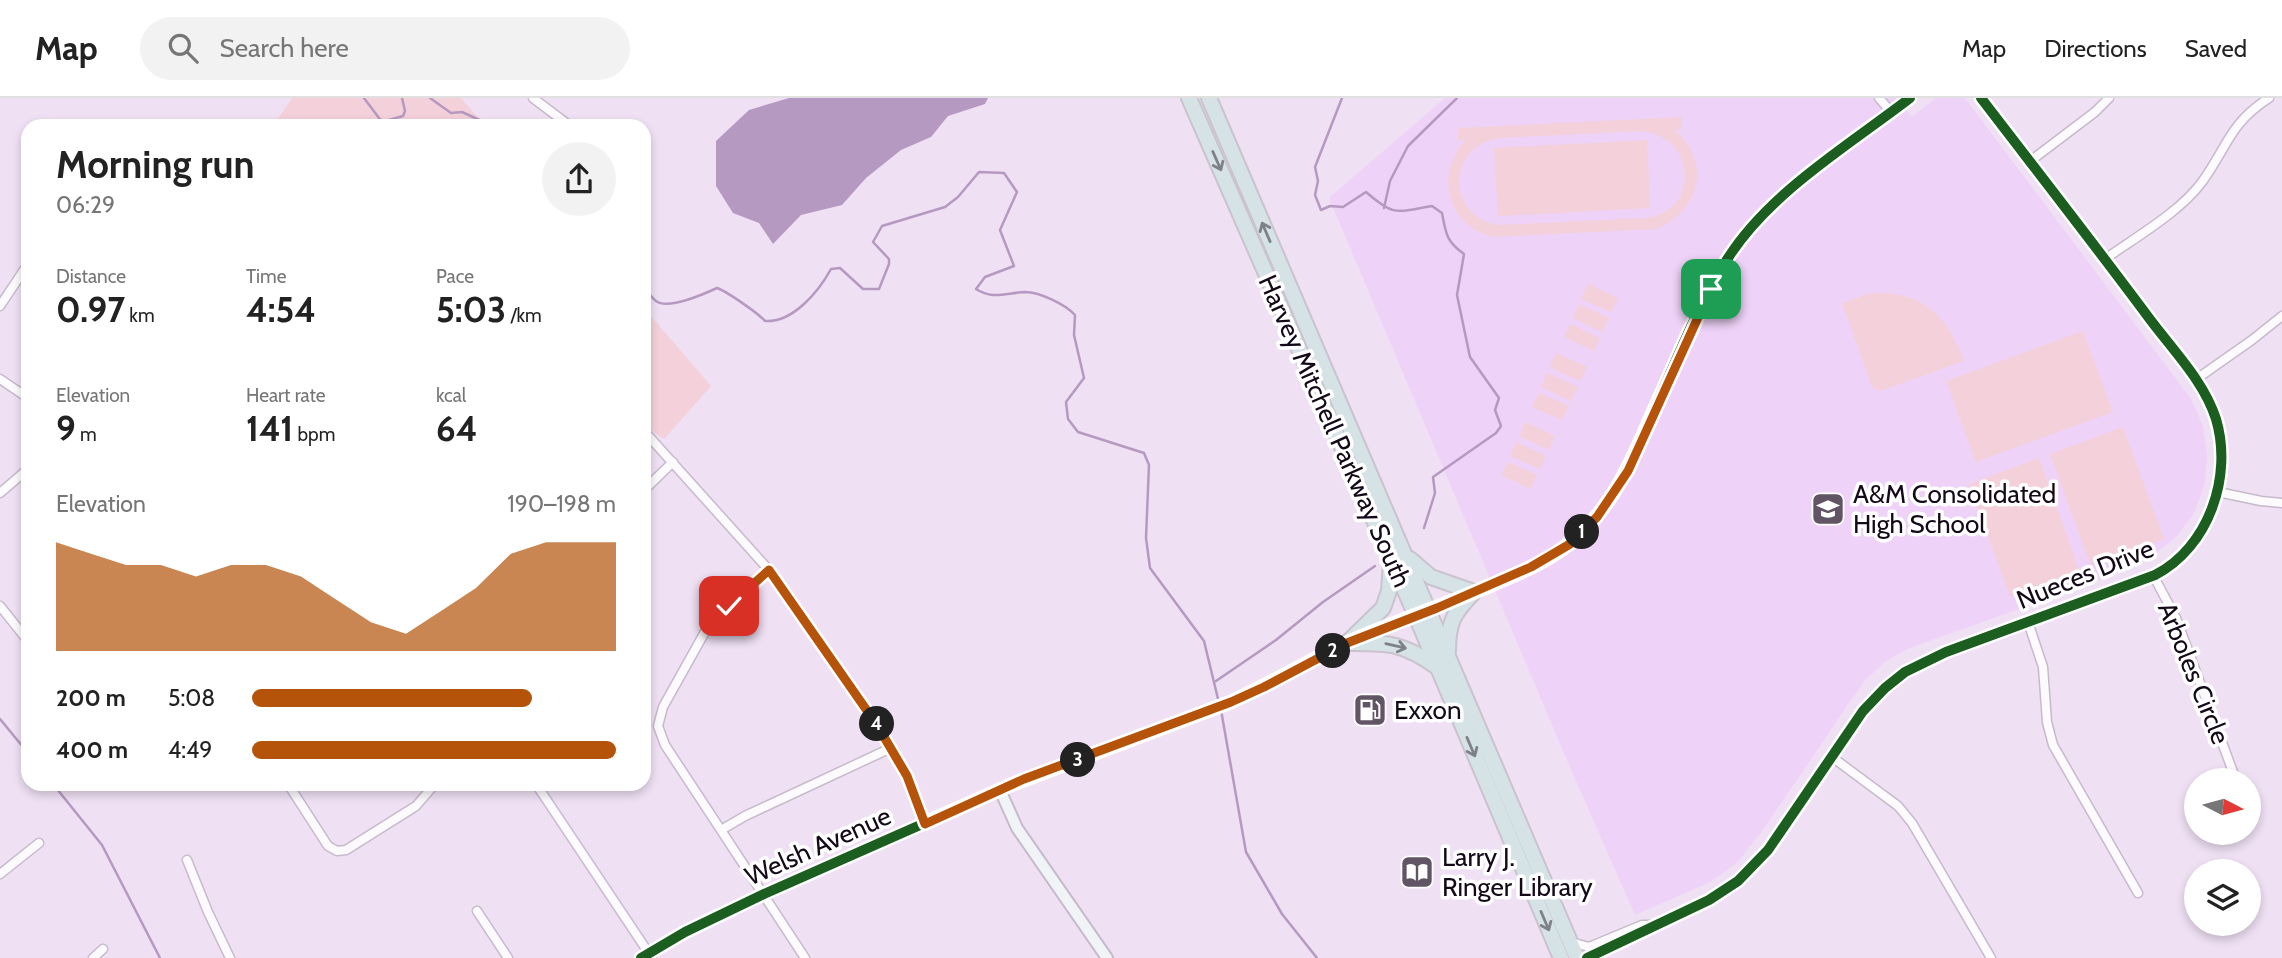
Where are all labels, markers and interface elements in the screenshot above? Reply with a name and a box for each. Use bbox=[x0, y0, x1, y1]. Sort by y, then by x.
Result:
search box bbox=[140, 17, 630, 80]
text: Map bbox=[35, 28, 98, 68]
icon: search bbox=[164, 29, 202, 67]
text: Search here bbox=[220, 32, 349, 64]
text: Map bbox=[1962, 34, 2006, 63]
text: Directions bbox=[2044, 34, 2147, 63]
text: Saved bbox=[2185, 34, 2247, 63]
text: Morning run bbox=[56, 141, 255, 188]
button: share bbox=[542, 142, 616, 216]
one-way arrow bbox=[1211, 149, 1224, 171]
text: 06:29 bbox=[56, 191, 115, 219]
one-way arrow bbox=[1259, 221, 1272, 243]
pin bbox=[1681, 259, 1741, 319]
text: Distance bbox=[56, 265, 126, 288]
text: Time bbox=[246, 265, 286, 288]
text: Pace bbox=[436, 265, 474, 288]
street label: Harvey Mitchell Parkway South bbox=[1252, 270, 1418, 592]
icon: arrive bbox=[1692, 270, 1730, 308]
text: 0.97 bbox=[56, 288, 125, 331]
text: 4:54 bbox=[246, 288, 316, 331]
text: 5:03 bbox=[436, 288, 506, 331]
text: km bbox=[125, 304, 155, 327]
text: /km bbox=[506, 304, 542, 327]
text: Elevation bbox=[56, 384, 130, 407]
text: Heart rate bbox=[246, 384, 326, 407]
text: kcal bbox=[436, 384, 466, 407]
text: 9 bbox=[56, 407, 76, 450]
text: 141 bbox=[246, 407, 293, 450]
text: 64 bbox=[436, 407, 477, 450]
text: m bbox=[76, 423, 97, 446]
text: bpm bbox=[293, 423, 335, 446]
place label: A&M Consolidated High School bbox=[1853, 478, 2056, 540]
text: Elevation bbox=[56, 490, 146, 518]
text: 190–198 m bbox=[507, 490, 616, 518]
school or university icon: A&M Consolidated High School bbox=[1809, 490, 1847, 528]
pin: 1 bbox=[1564, 514, 1600, 550]
text: 1 bbox=[1578, 520, 1585, 543]
street label: Nueces Drive bbox=[2012, 532, 2158, 616]
pin bbox=[699, 576, 759, 636]
icon: check bbox=[710, 587, 748, 625]
street label: Arboles Circle bbox=[2151, 597, 2237, 749]
pin: 2 bbox=[1316, 634, 1350, 668]
text: 2 bbox=[1327, 639, 1338, 662]
one-way arrow bbox=[1384, 640, 1406, 653]
text: 200 m bbox=[56, 684, 126, 712]
text: 5:08 bbox=[168, 684, 215, 712]
fuel station icon: Exxon bbox=[1351, 691, 1389, 729]
place label: Exxon bbox=[1394, 694, 1461, 726]
pin: 4 bbox=[860, 706, 894, 742]
text: 4 bbox=[871, 712, 882, 735]
text: 400 m bbox=[56, 736, 128, 764]
text: 4:49 bbox=[168, 736, 212, 764]
one-way arrow bbox=[1465, 736, 1478, 757]
pin: 3 bbox=[1060, 742, 1096, 778]
text: 3 bbox=[1072, 748, 1083, 771]
north arrow bbox=[2184, 768, 2261, 845]
map controls bbox=[2184, 768, 2261, 936]
street label: Welsh Avenue bbox=[740, 800, 896, 892]
place label: Larry J. Ringer Library bbox=[1442, 841, 1593, 903]
library icon: Larry J. Ringer Library bbox=[1398, 853, 1436, 891]
button: layers bbox=[2184, 859, 2261, 936]
one-way arrow bbox=[1539, 910, 1552, 931]

